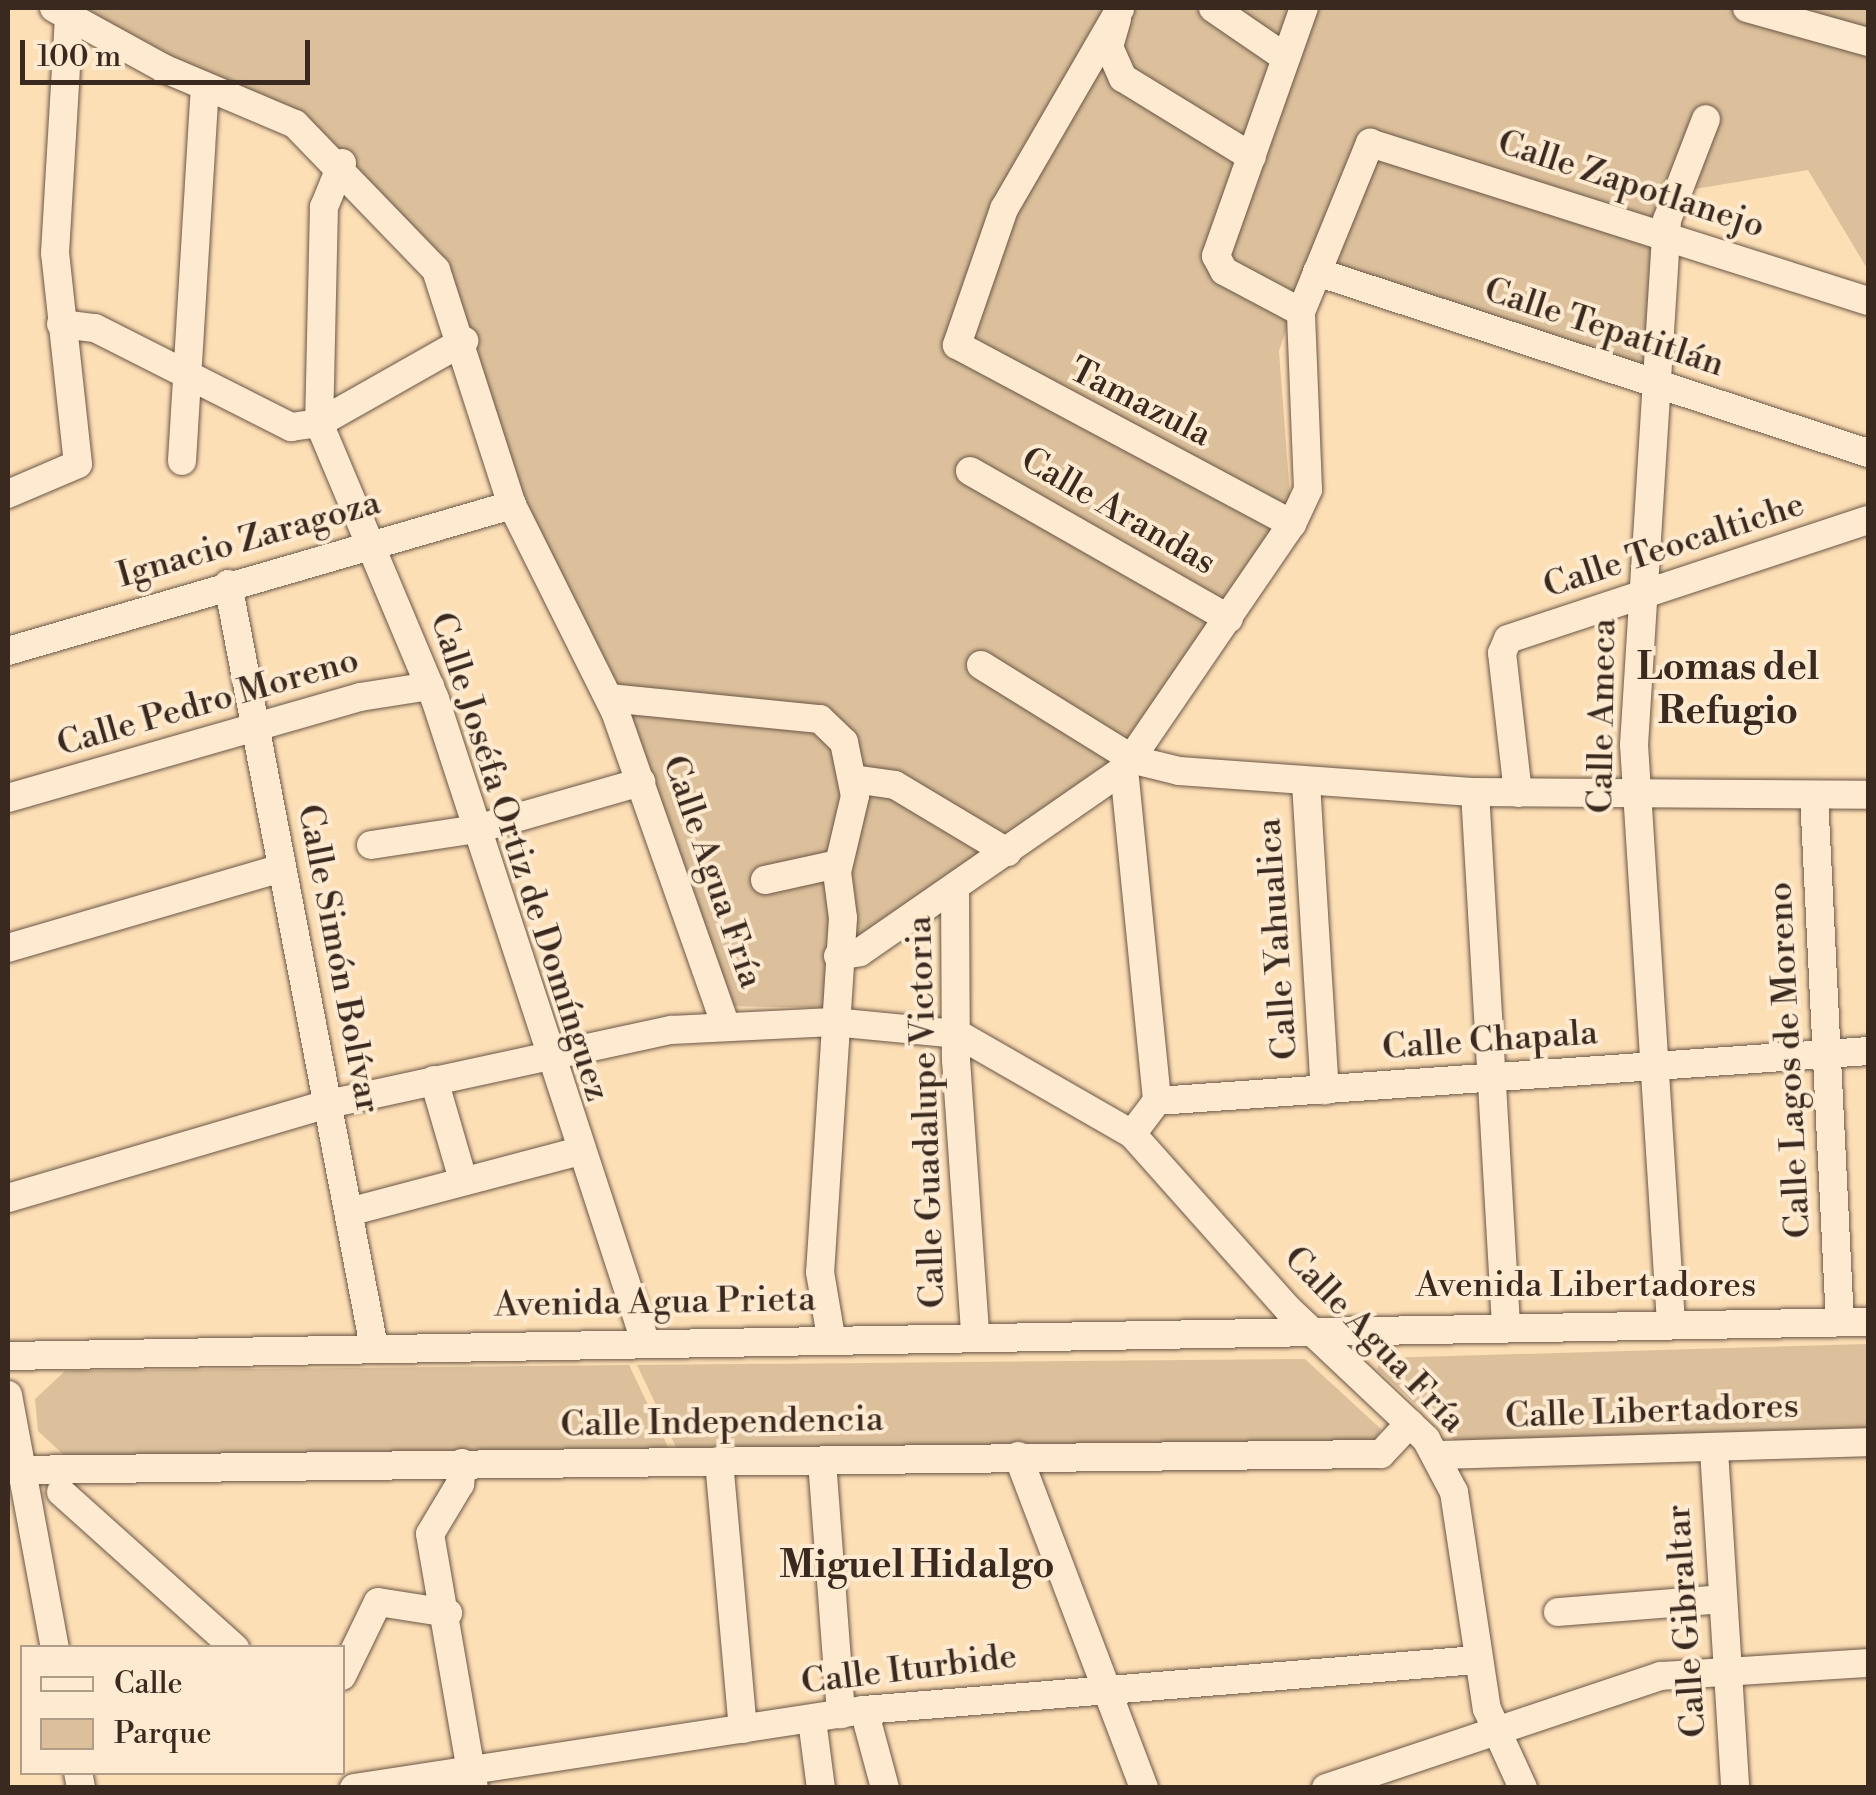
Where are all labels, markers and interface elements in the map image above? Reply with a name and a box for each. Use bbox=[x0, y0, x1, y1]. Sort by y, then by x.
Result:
scale bar bbox=[25, 20, 315, 82]
text: 100 m bbox=[37, 38, 121, 76]
street label: Calle Zapotlanejo bbox=[1492, 122, 1770, 248]
street label: Calle Tepatitlán bbox=[1479, 269, 1729, 387]
street label: Tamazula bbox=[1062, 349, 1218, 457]
street label: Calle Arandas bbox=[1013, 439, 1223, 585]
street label: Ignacio Zaragoza bbox=[113, 482, 385, 598]
street label: Calle Teocaltiche bbox=[1538, 484, 1810, 608]
street label: Calle Joséfa Ortiz de Domínguez bbox=[420, 607, 618, 1107]
street label: Calle Ameca bbox=[1580, 618, 1626, 814]
street label: Calle Pedro Moreno bbox=[52, 640, 364, 766]
district label: Lomas del Refugio bbox=[1637, 645, 1819, 734]
street label: Calle Agua Fría bbox=[653, 750, 771, 994]
street label: Calle Simón Bolívar bbox=[287, 801, 389, 1117]
street label: Calle Yahualica bbox=[1249, 817, 1307, 1061]
street label: Calle Lagos de Moreno bbox=[1760, 881, 1820, 1239]
street label: Calle Guadalupe Victoria bbox=[899, 915, 955, 1309]
street label: Calle Chapala bbox=[1381, 1013, 1599, 1069]
street label: Calle Agua Fría bbox=[1274, 1238, 1474, 1442]
street label: Avenida Libertadores bbox=[1416, 1265, 1756, 1307]
street label: Avenida Agua Prieta bbox=[494, 1279, 816, 1327]
street label: Calle Libertadores bbox=[1504, 1386, 1800, 1438]
street label: Calle Independencia bbox=[560, 1399, 884, 1447]
street label: Calle Gibraltar bbox=[1658, 1503, 1716, 1739]
district label: Miguel Hidalgo bbox=[779, 1543, 1055, 1589]
street label: Calle Iturbide bbox=[799, 1636, 1019, 1704]
legend bbox=[20, 1645, 345, 1775]
text: Calle bbox=[114, 1665, 183, 1703]
text: Parque bbox=[114, 1715, 212, 1753]

